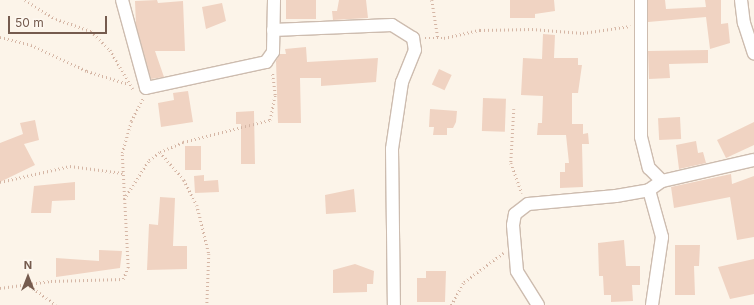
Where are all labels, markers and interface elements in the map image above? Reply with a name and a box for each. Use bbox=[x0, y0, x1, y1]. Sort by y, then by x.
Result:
scale bar bbox=[10, 8, 109, 34]
text: 50 m bbox=[15, 15, 44, 30]
north arrow bbox=[8, 257, 48, 297]
text: N bbox=[24, 258, 32, 272]

